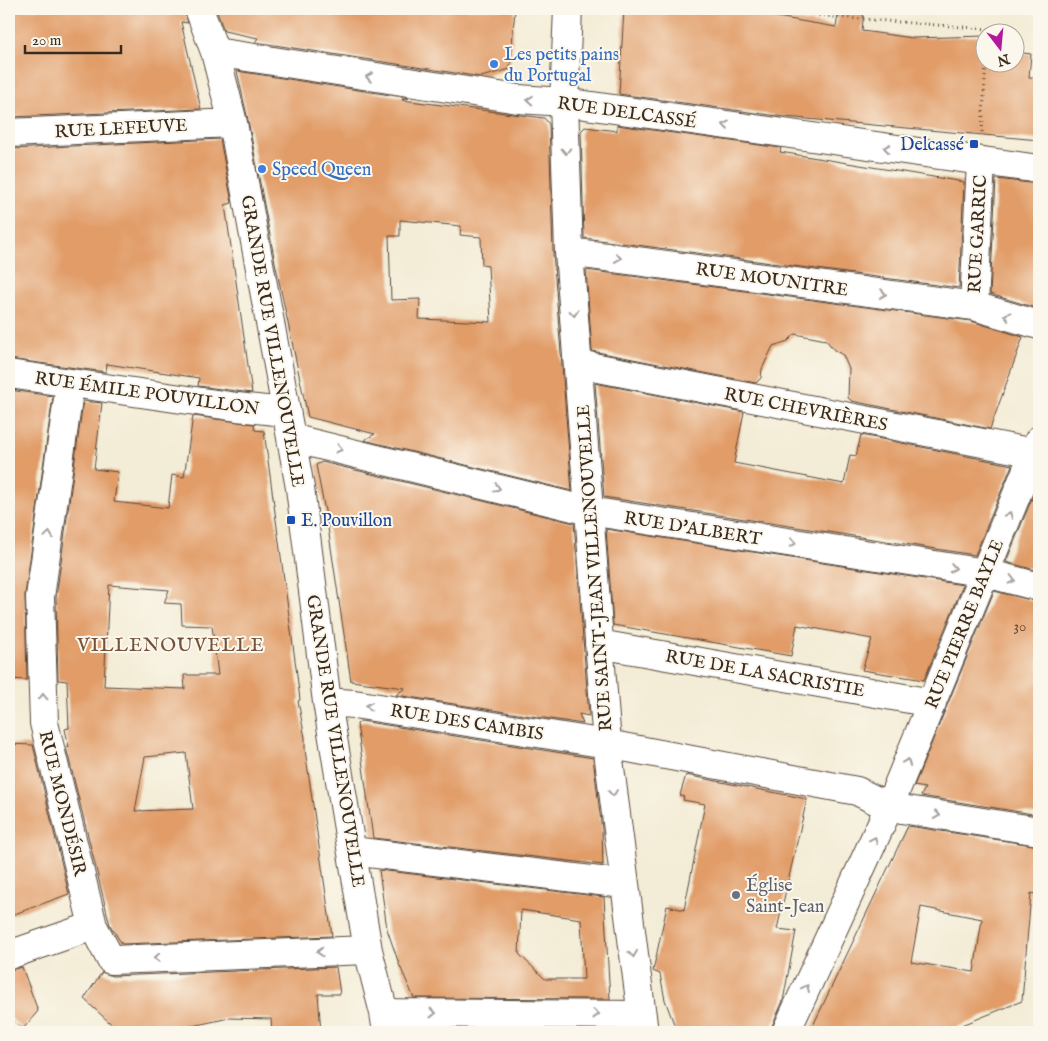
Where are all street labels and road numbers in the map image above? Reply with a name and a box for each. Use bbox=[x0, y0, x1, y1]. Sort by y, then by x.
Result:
street label: RUE DELCASSÉ bbox=[556, 90, 698, 135]
street label: RUE LEFEUVE bbox=[54, 115, 188, 144]
street label: RUE GARRIC bbox=[964, 174, 993, 294]
street label: GRANDE RUE VILLENOUVELLE bbox=[234, 194, 309, 489]
street label: RUE MOUNITRE bbox=[694, 258, 850, 303]
street label: RUE ÉMILE POUVILLON bbox=[33, 365, 261, 422]
street label: RUE CHEVRIÈRES bbox=[722, 381, 890, 438]
street label: RUE SAINT-JEAN VILLENOUVELLE bbox=[573, 404, 618, 732]
street label: RUE D'ALBERT bbox=[622, 507, 763, 552]
street label: RUE PIERRE BAYLE bbox=[921, 537, 1010, 713]
street label: GRANDE RUE VILLENOUVELLE bbox=[300, 593, 369, 889]
street label: RUE DE LA SACRISTIE bbox=[663, 646, 866, 703]
street label: RUE DES CAMBIS bbox=[388, 700, 545, 747]
street label: RUE MONDÉSIR bbox=[32, 728, 93, 880]

